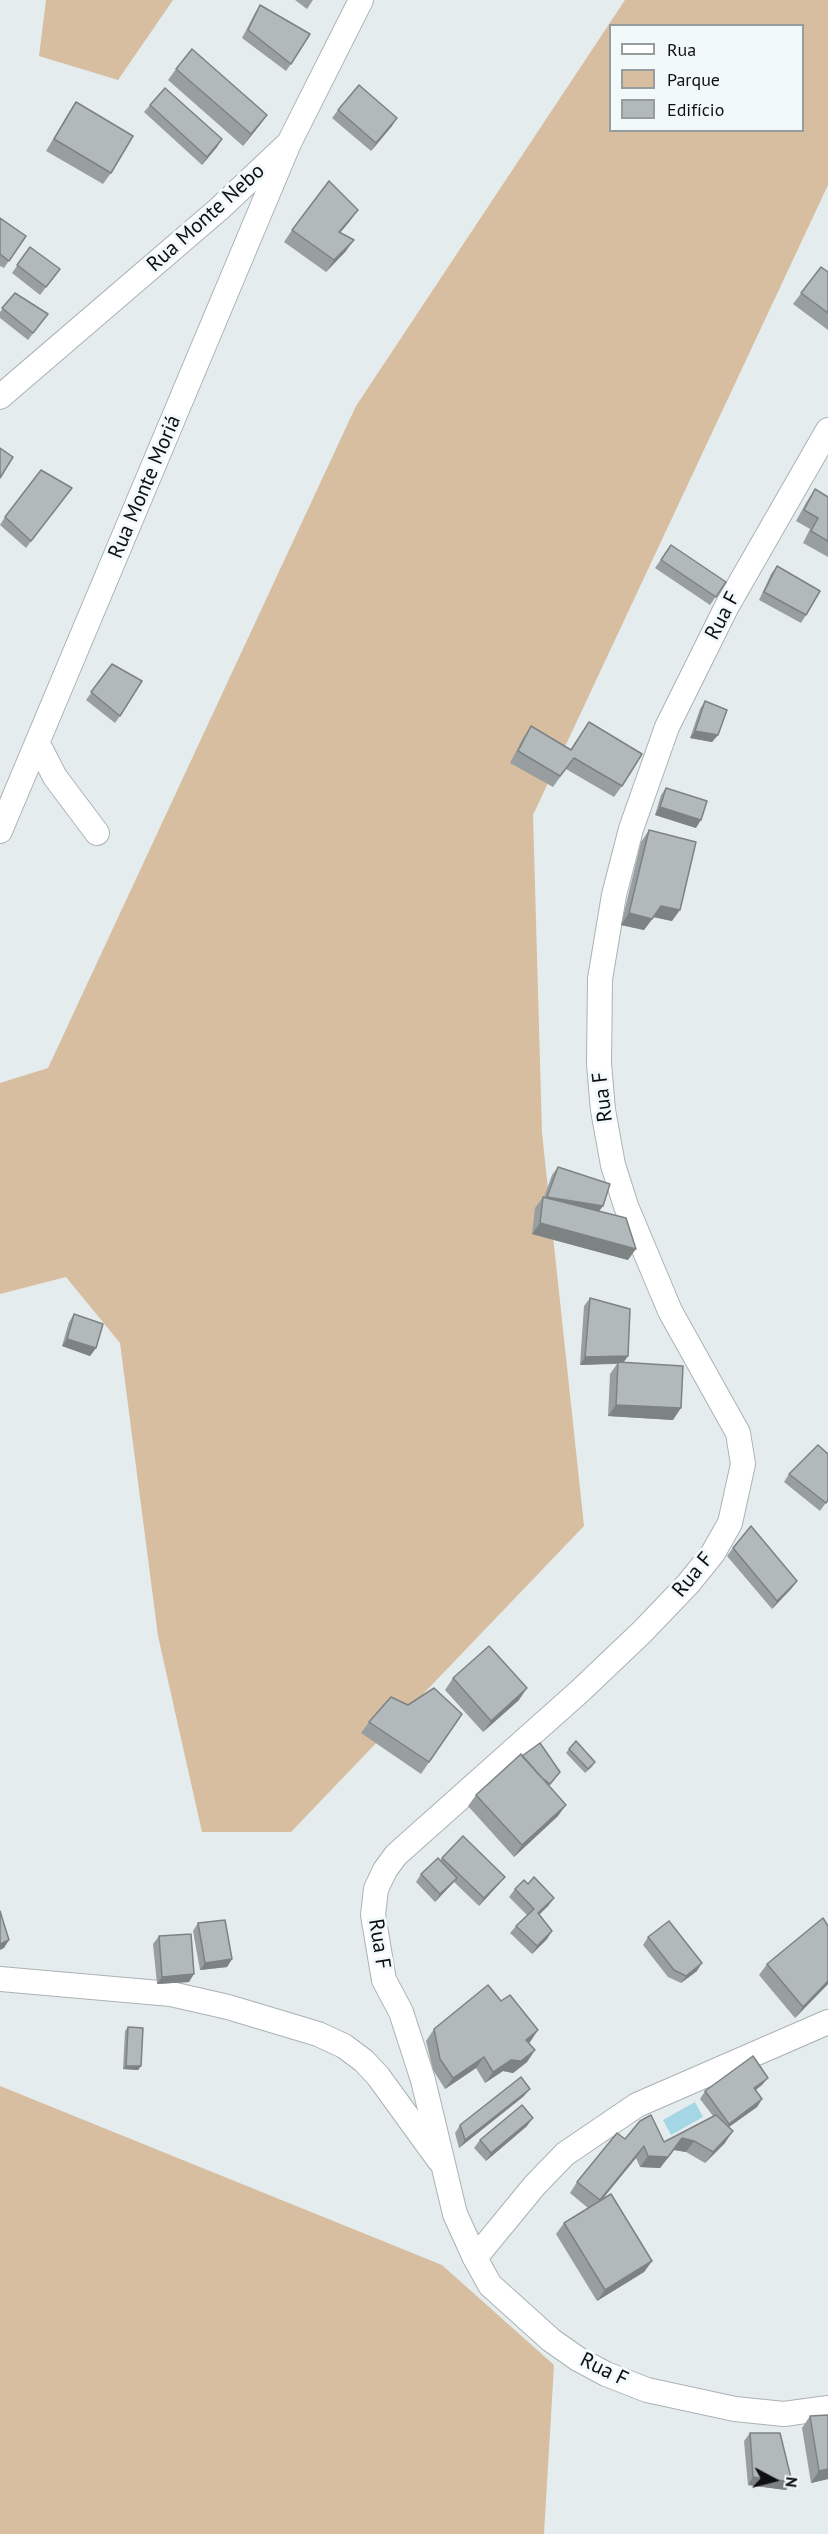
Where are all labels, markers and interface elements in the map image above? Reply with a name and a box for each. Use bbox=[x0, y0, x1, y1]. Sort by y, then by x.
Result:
legend bbox=[609, 24, 804, 132]
text: Rua bbox=[667, 38, 696, 61]
text: Parque bbox=[667, 68, 720, 91]
text: Edifício bbox=[667, 98, 724, 121]
street label: Rua Monte Nebo bbox=[142, 159, 270, 277]
street label: Rua Monte Moriá bbox=[103, 412, 187, 562]
street label: Rua F bbox=[700, 588, 746, 644]
street label: Rua F bbox=[587, 1070, 619, 1124]
street label: Rua F bbox=[667, 1548, 719, 1602]
street label: Rua F bbox=[363, 1917, 395, 1971]
street label: Rua F bbox=[576, 2348, 632, 2392]
north arrow bbox=[744, 2450, 804, 2510]
text: N bbox=[781, 2476, 802, 2489]

